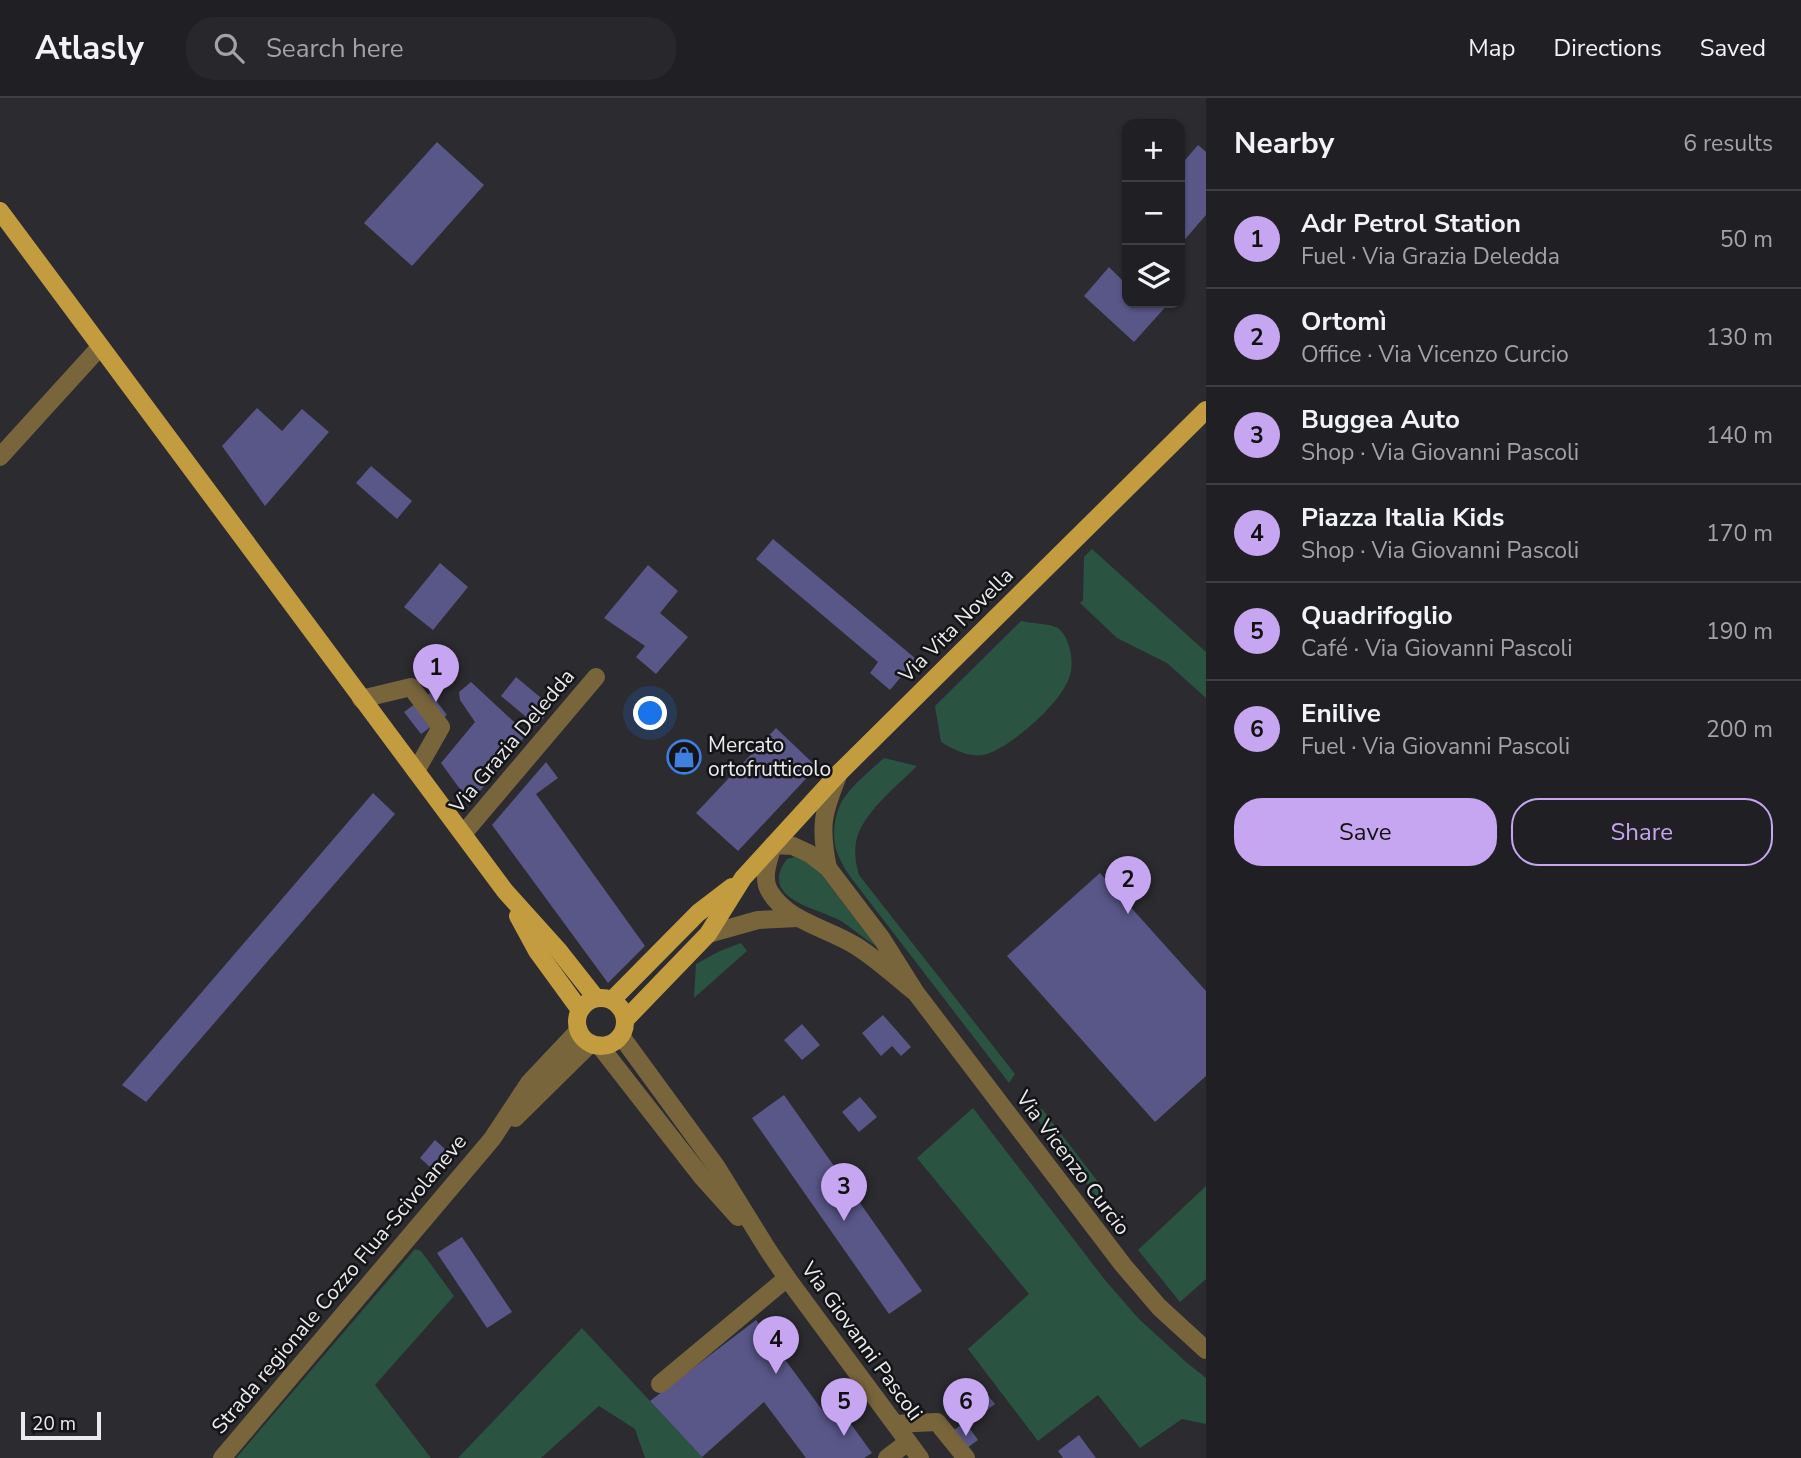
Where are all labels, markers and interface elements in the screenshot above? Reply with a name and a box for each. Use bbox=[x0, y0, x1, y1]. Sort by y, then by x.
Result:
search box bbox=[186, 17, 676, 80]
text: Atlasly bbox=[35, 26, 144, 71]
icon: search bbox=[210, 29, 248, 67]
text: Search here bbox=[266, 31, 404, 66]
text: Map bbox=[1468, 32, 1515, 64]
text: Directions bbox=[1553, 32, 1662, 64]
text: Saved bbox=[1700, 32, 1766, 64]
map controls bbox=[1122, 119, 1185, 308]
button: + bbox=[1122, 119, 1185, 182]
text: Nearby bbox=[1234, 123, 1334, 164]
text: 6 results bbox=[1683, 128, 1773, 159]
button: − bbox=[1122, 182, 1185, 245]
text: Adr Petrol Station bbox=[1301, 206, 1521, 241]
text: 1 bbox=[1250, 224, 1264, 255]
text: 50 m bbox=[1720, 224, 1773, 255]
text: Fuel · Via Grazia Deledda bbox=[1301, 241, 1560, 272]
button: layers bbox=[1122, 245, 1185, 308]
text: Ortomì bbox=[1301, 304, 1387, 339]
text: 2 bbox=[1250, 322, 1264, 353]
text: 130 m bbox=[1706, 322, 1773, 353]
text: Office · Via Vicenzo Curcio bbox=[1301, 339, 1569, 370]
text: Buggea Auto bbox=[1301, 402, 1460, 437]
text: 3 bbox=[1250, 420, 1264, 451]
text: 140 m bbox=[1706, 420, 1773, 451]
text: Shop · Via Giovanni Pascoli bbox=[1301, 437, 1579, 468]
text: Piazza Italia Kids bbox=[1301, 500, 1504, 535]
text: 4 bbox=[1250, 518, 1264, 549]
text: 170 m bbox=[1706, 518, 1773, 549]
text: Shop · Via Giovanni Pascoli bbox=[1301, 535, 1579, 566]
street label: Via Vita Novella bbox=[892, 562, 1019, 689]
text: Quadrifoglio bbox=[1301, 598, 1453, 633]
text: 5 bbox=[1250, 616, 1264, 647]
text: 190 m bbox=[1706, 616, 1773, 647]
text: Café · Via Giovanni Pascoli bbox=[1301, 633, 1573, 664]
pin: 1 bbox=[413, 644, 459, 702]
street label: Via Grazia Deledda bbox=[443, 663, 581, 820]
your location bbox=[633, 696, 667, 730]
text: Enilive bbox=[1301, 696, 1381, 731]
text: 6 bbox=[1250, 714, 1264, 745]
text: 200 m bbox=[1706, 714, 1773, 745]
place label: Mercato ortofrutticolo bbox=[708, 731, 831, 783]
text: Fuel · Via Giovanni Pascoli bbox=[1301, 731, 1570, 762]
shop icon: Mercato ortofrutticolo bbox=[665, 738, 703, 776]
button: Save bbox=[1234, 798, 1497, 866]
button: Share bbox=[1511, 798, 1773, 866]
pin: 2 bbox=[1105, 856, 1151, 914]
street label: Via Vicenzo Curcio bbox=[1009, 1084, 1136, 1241]
street label: Strada regionale Cozzo Flua-Scivolaneve bbox=[205, 1128, 473, 1440]
pin: 3 bbox=[821, 1163, 867, 1221]
street label: Via Giovanni Pascoli bbox=[794, 1255, 929, 1426]
pin: 4 bbox=[753, 1316, 799, 1374]
pin: 5 bbox=[821, 1378, 867, 1436]
pin: 6 bbox=[943, 1378, 989, 1436]
scale bar bbox=[21, 1409, 102, 1441]
text: 20 m bbox=[32, 1411, 76, 1437]

